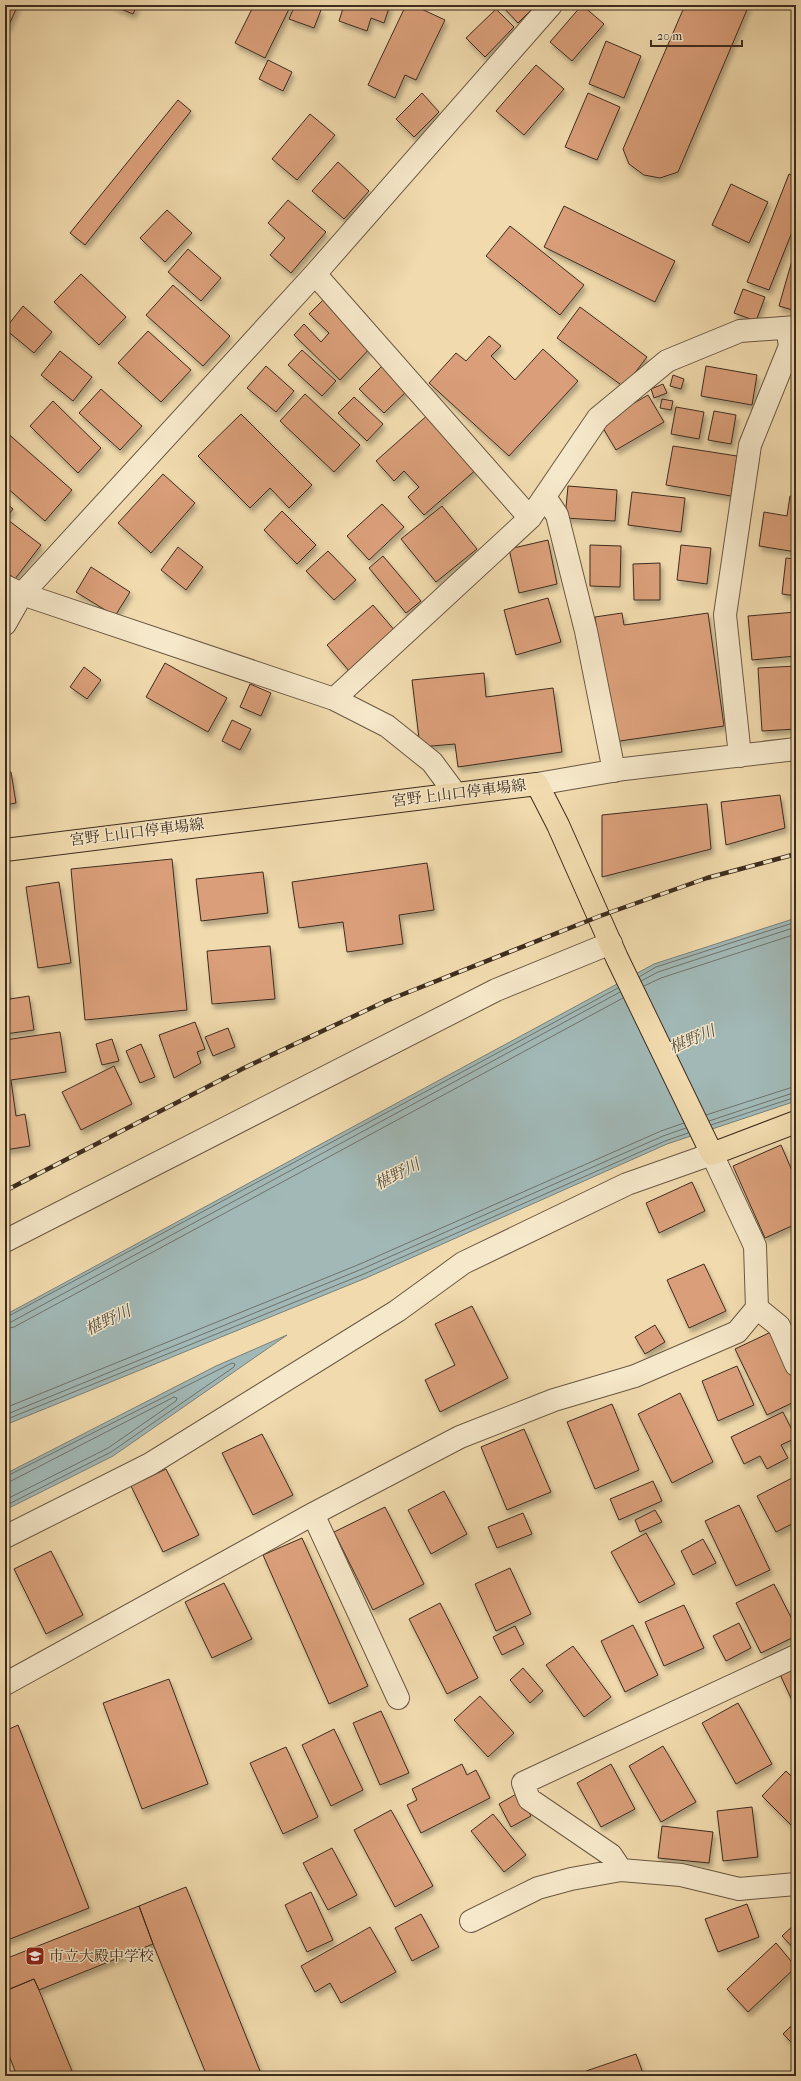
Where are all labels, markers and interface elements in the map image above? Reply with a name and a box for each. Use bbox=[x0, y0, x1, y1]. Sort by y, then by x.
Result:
scale bar bbox=[651, 22, 742, 48]
text: 20 m bbox=[657, 29, 682, 43]
street label: 宮野上山口停車場線 bbox=[391, 776, 527, 810]
street label: 宮野上山口停車場線 bbox=[69, 815, 205, 849]
water label: 椹野川 bbox=[666, 1020, 720, 1057]
water label: 椹野川 bbox=[371, 1154, 424, 1193]
water label: 椹野川 bbox=[82, 1300, 136, 1339]
school or university icon: 市立大殿中学校 bbox=[24, 1945, 46, 1967]
place label: 市立大殿中学校 bbox=[49, 1947, 154, 1965]

